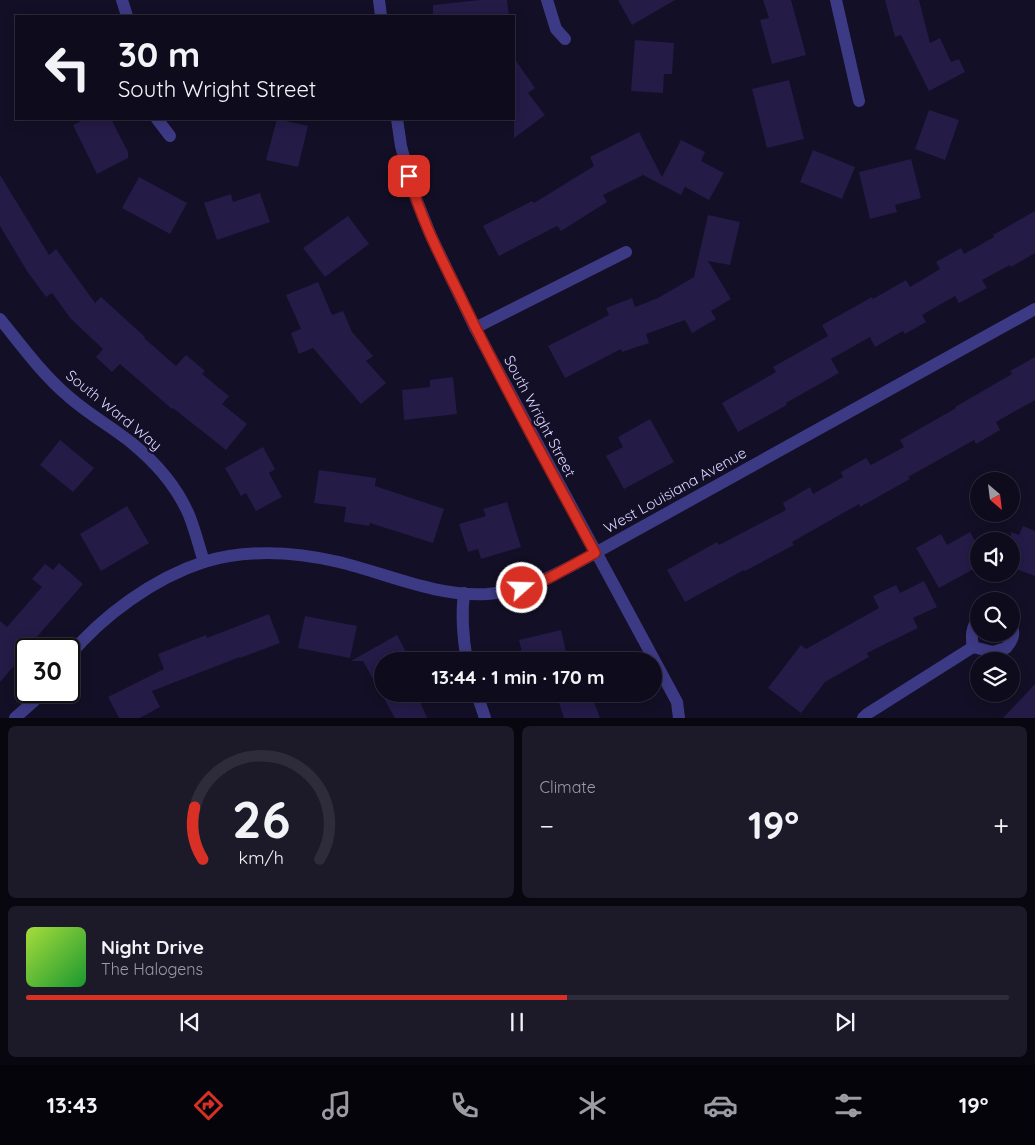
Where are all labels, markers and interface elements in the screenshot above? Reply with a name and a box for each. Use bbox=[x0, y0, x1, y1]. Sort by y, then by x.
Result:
text: 30 m bbox=[118, 32, 200, 76]
icon: left bbox=[35, 35, 100, 100]
text: South Wright Street bbox=[118, 75, 316, 103]
pin bbox=[388, 155, 430, 197]
icon: arrive bbox=[395, 162, 423, 190]
street label: South Wright Street bbox=[500, 352, 580, 480]
street label: South Ward Way bbox=[62, 366, 166, 454]
street label: West Louisiana Avenue bbox=[600, 443, 750, 537]
north arrow bbox=[970, 472, 1020, 522]
map controls bbox=[970, 472, 1020, 702]
button: sound bbox=[970, 532, 1020, 582]
position arrow bbox=[495, 561, 547, 613]
button: search bbox=[970, 592, 1020, 642]
speed limit sign: 30 bbox=[15, 638, 80, 703]
button: layers bbox=[970, 652, 1020, 702]
text: 13:44 · 1 min · 170 m bbox=[431, 665, 605, 689]
text: Climate bbox=[540, 777, 596, 797]
text: 26 bbox=[232, 786, 290, 851]
text: 19° bbox=[748, 801, 799, 849]
text: − bbox=[540, 808, 554, 843]
text: + bbox=[993, 808, 1009, 843]
text: km/h bbox=[238, 846, 283, 868]
text: Night Drive bbox=[101, 935, 204, 959]
text: The Halogens bbox=[101, 959, 203, 979]
icon: previous bbox=[176, 1008, 204, 1036]
icon: pause bbox=[503, 1008, 531, 1036]
icon: next bbox=[831, 1008, 859, 1036]
icon: directions bbox=[191, 1088, 226, 1123]
icon: music bbox=[319, 1088, 354, 1123]
icon: phone bbox=[447, 1088, 482, 1123]
icon: climate bbox=[575, 1088, 610, 1123]
icon: car bbox=[703, 1088, 738, 1123]
icon: filters bbox=[831, 1088, 866, 1123]
text: 13:43 bbox=[47, 1091, 98, 1119]
text: 19° bbox=[959, 1091, 988, 1119]

